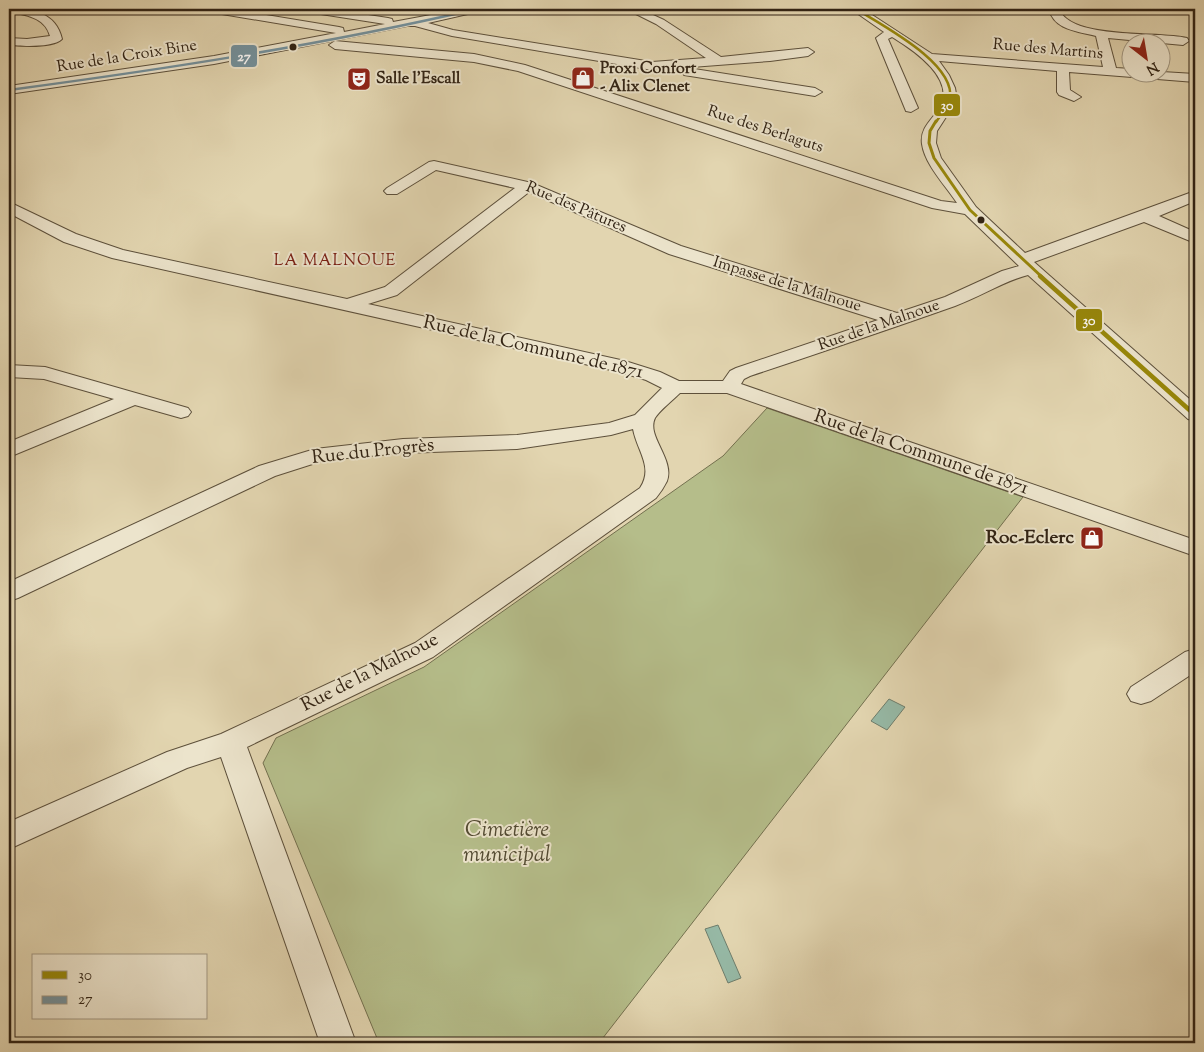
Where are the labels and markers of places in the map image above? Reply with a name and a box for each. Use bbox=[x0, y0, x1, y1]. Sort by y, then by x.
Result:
unlabelled marker bbox=[288, 42, 298, 52]
place label: Proxi Confort - Alix Clenet bbox=[600, 58, 697, 99]
shop icon: Proxi Confort - Alix Clenet bbox=[570, 65, 596, 91]
theatre icon: Salle l'Escall bbox=[346, 66, 372, 92]
place label: Salle l'Escall bbox=[376, 68, 461, 91]
unlabelled marker bbox=[976, 215, 986, 225]
place label: Roc-Eclerc bbox=[986, 525, 1074, 552]
shop icon: Roc-Eclerc bbox=[1079, 525, 1105, 551]

